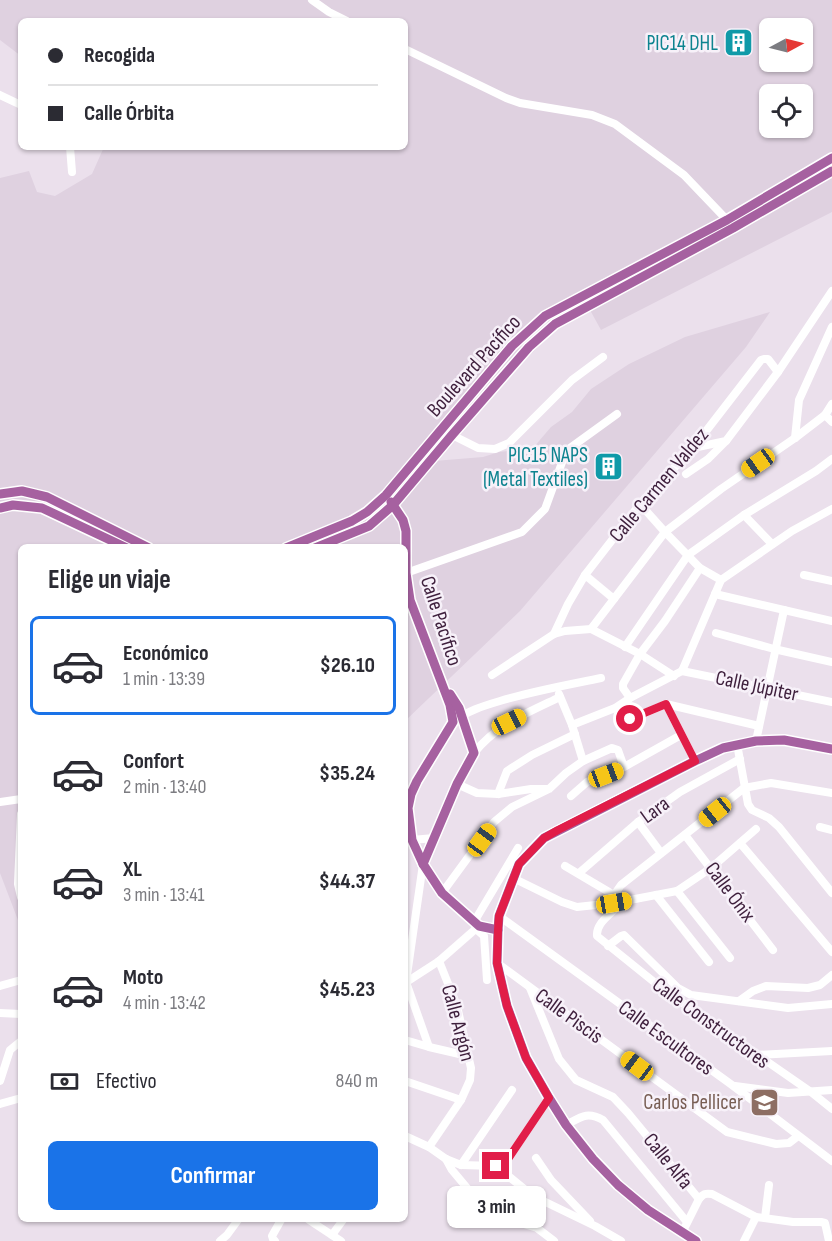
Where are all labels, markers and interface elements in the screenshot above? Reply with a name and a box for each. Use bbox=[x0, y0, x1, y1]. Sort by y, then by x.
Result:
north arrow bbox=[759, 18, 813, 72]
map controls bbox=[759, 18, 813, 138]
building icon: PIC14 DHL bbox=[723, 27, 755, 59]
place label: PIC14 DHL bbox=[646, 31, 718, 56]
text: Recogida bbox=[84, 42, 155, 69]
button: locate bbox=[759, 84, 813, 138]
text: Calle Órbita bbox=[84, 100, 174, 127]
street label: Boulevard Pacífico bbox=[422, 310, 526, 422]
street label: Calle Carmen Valdez bbox=[604, 423, 714, 547]
place label: PIC15 NAPS (Metal Textiles) bbox=[483, 443, 588, 492]
car bbox=[738, 445, 778, 481]
building icon: PIC15 NAPS (Metal Textiles) bbox=[593, 451, 625, 483]
text: Elige un viaje bbox=[48, 564, 171, 596]
street label: Calle Pacífico bbox=[415, 573, 467, 669]
icon: car bbox=[51, 639, 105, 693]
text: Económico bbox=[123, 640, 209, 667]
text: $26.10 bbox=[320, 652, 375, 679]
street label: Calle Júpiter bbox=[713, 665, 801, 707]
text: 1 min · 13:39 bbox=[123, 667, 205, 691]
route start bbox=[616, 705, 643, 732]
car bbox=[489, 706, 529, 738]
icon: car bbox=[51, 747, 105, 801]
text: Confort bbox=[123, 748, 184, 775]
text: $35.24 bbox=[319, 760, 375, 787]
car bbox=[586, 760, 626, 790]
text: 2 min · 13:40 bbox=[123, 775, 206, 799]
street label: Lara bbox=[636, 791, 674, 829]
car bbox=[695, 794, 735, 830]
car bbox=[464, 820, 500, 860]
icon: car bbox=[51, 855, 105, 909]
text: XL bbox=[123, 856, 142, 883]
street label: Calle Ónix bbox=[699, 857, 761, 927]
text: $44.37 bbox=[319, 868, 375, 895]
text: 3 min · 13:41 bbox=[123, 883, 205, 907]
car bbox=[595, 891, 633, 915]
icon: car bbox=[51, 963, 105, 1017]
text: Moto bbox=[123, 964, 163, 991]
street label: Calle Constructores bbox=[647, 972, 775, 1074]
text: $45.23 bbox=[319, 976, 375, 1003]
street label: Calle Argón bbox=[436, 982, 480, 1064]
street label: Calle Piscis bbox=[530, 983, 608, 1049]
text: 4 min · 13:42 bbox=[123, 991, 206, 1015]
street label: Calle Escultores bbox=[614, 995, 718, 1081]
car bbox=[617, 1048, 657, 1084]
icon: cash bbox=[48, 1065, 81, 1098]
text: Efectivo bbox=[96, 1068, 157, 1095]
text: 840 m bbox=[336, 1069, 378, 1093]
school or university icon: Carlos Pellicer bbox=[748, 1086, 780, 1118]
place label: Carlos Pellicer bbox=[643, 1090, 743, 1115]
street label: Calle Alfa bbox=[638, 1128, 698, 1194]
button: Confirmar bbox=[48, 1141, 378, 1210]
route end bbox=[482, 1152, 509, 1179]
callout: 3 min bbox=[446, 1187, 546, 1229]
text: 3 min bbox=[477, 1195, 516, 1219]

